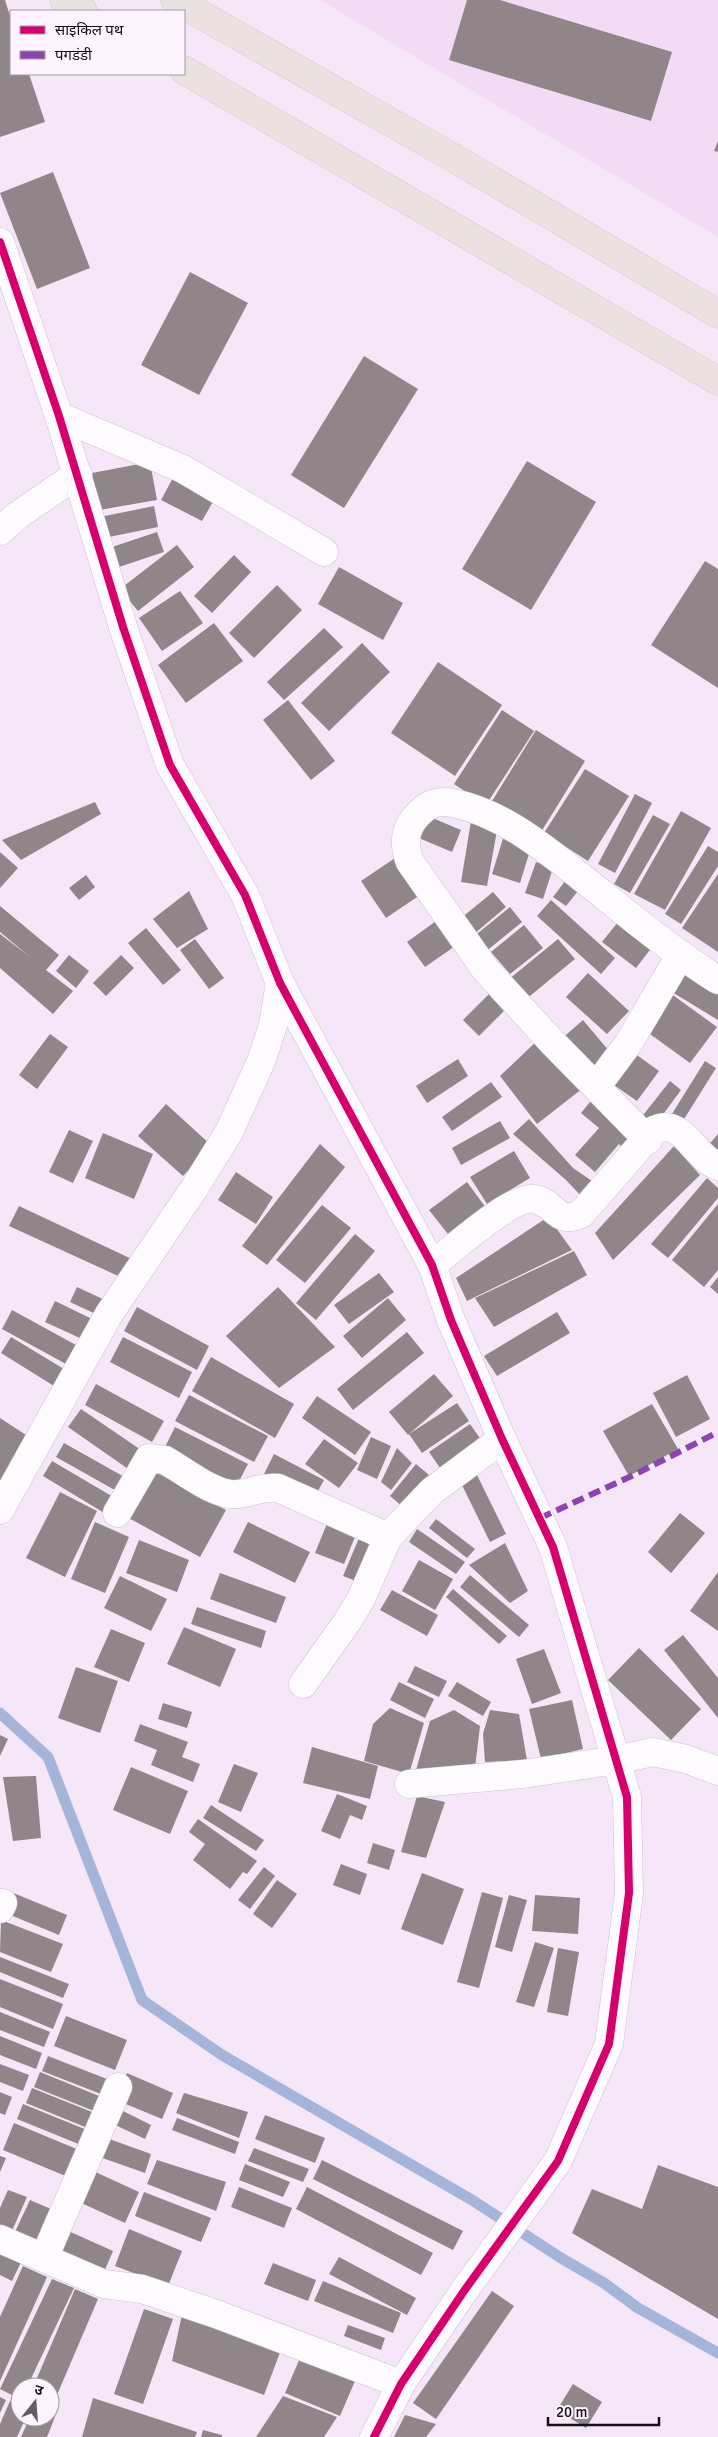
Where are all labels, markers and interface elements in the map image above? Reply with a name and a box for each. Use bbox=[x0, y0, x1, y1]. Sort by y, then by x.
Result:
legend bbox=[10, 10, 185, 75]
text: साइकिल पथ bbox=[55, 21, 124, 39]
text: पगडंडी bbox=[55, 46, 93, 64]
north arrow bbox=[10, 2377, 60, 2427]
text: उ bbox=[32, 2381, 46, 2400]
scale bar bbox=[548, 2394, 659, 2426]
text: 20 m bbox=[556, 2403, 587, 2421]

